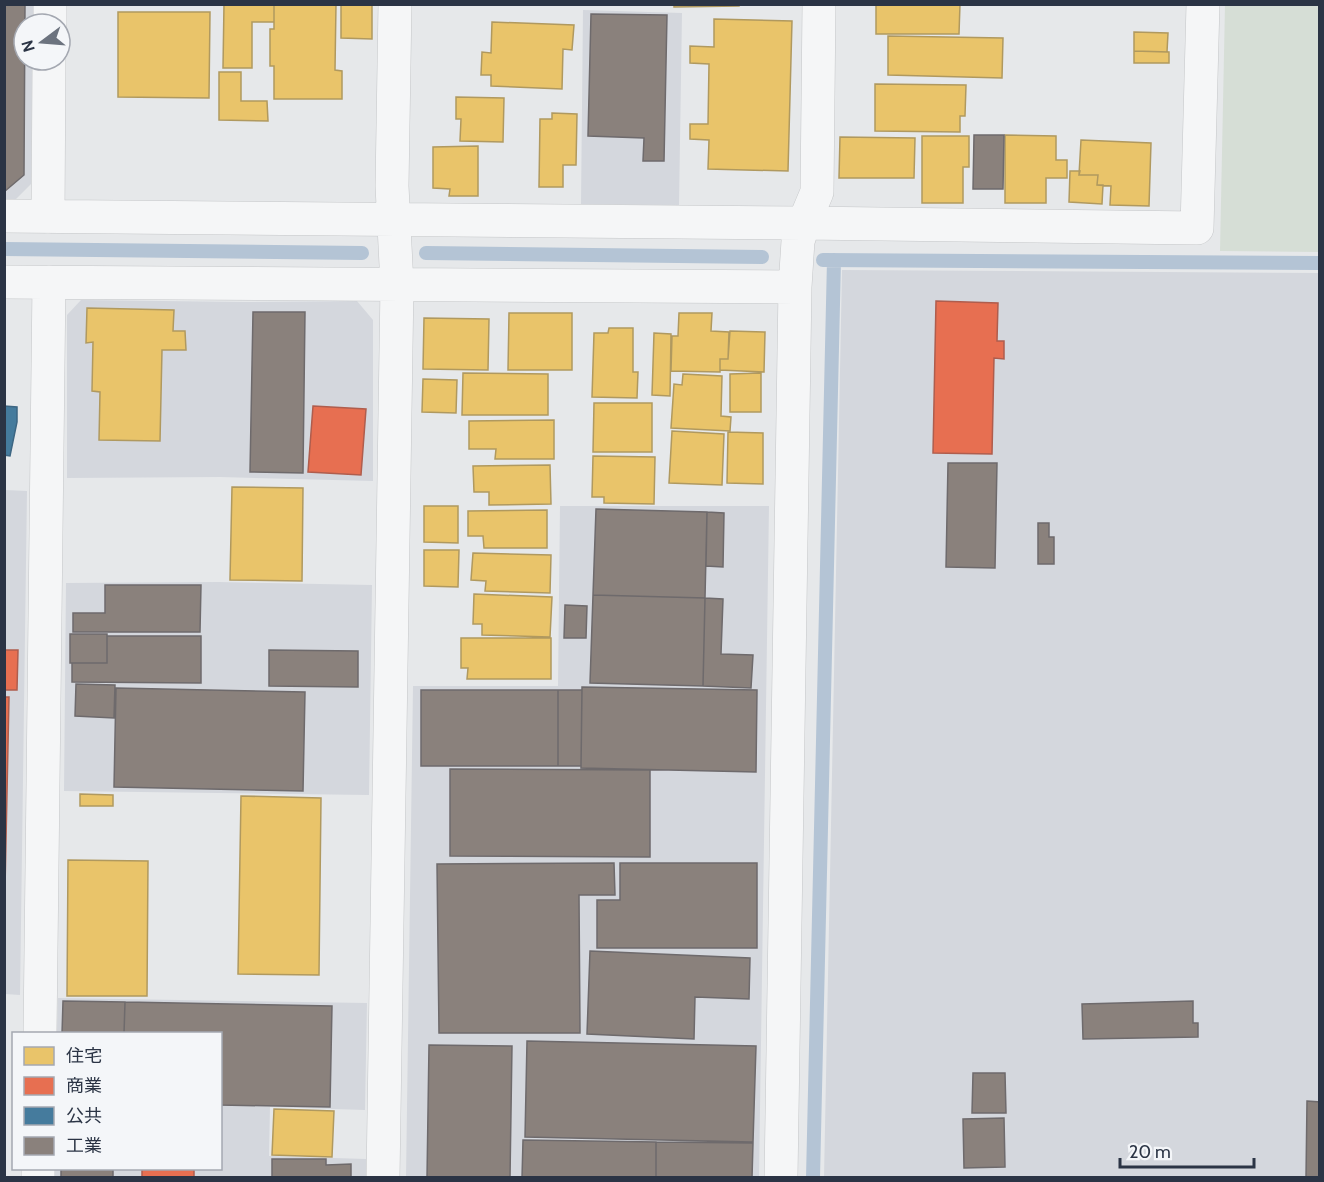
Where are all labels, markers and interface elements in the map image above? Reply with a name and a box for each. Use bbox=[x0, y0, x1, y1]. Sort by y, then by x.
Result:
north arrow bbox=[12, 12, 72, 72]
text: N bbox=[17, 38, 39, 54]
legend bbox=[12, 1032, 222, 1170]
text: 住宅 bbox=[66, 1045, 102, 1067]
text: 商業 bbox=[66, 1075, 102, 1097]
text: 公共 bbox=[66, 1105, 102, 1127]
scale bar bbox=[1120, 1131, 1254, 1169]
text: 工業 bbox=[66, 1135, 102, 1157]
text: 20 m bbox=[1129, 1141, 1171, 1163]

